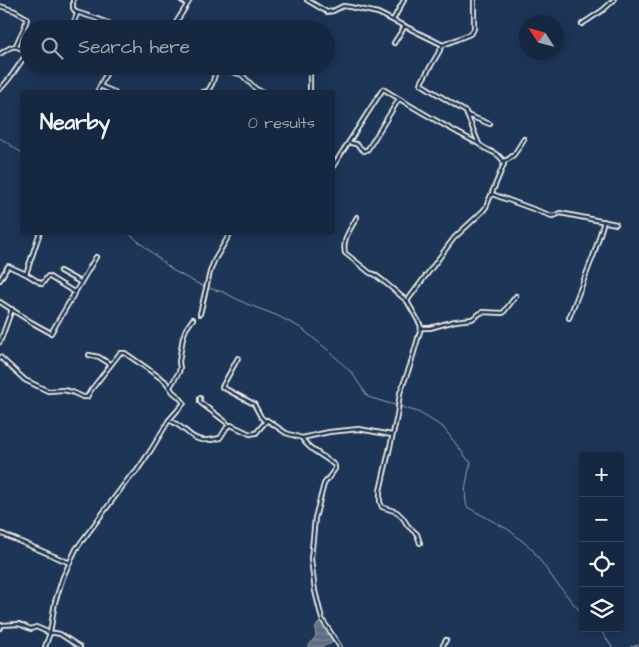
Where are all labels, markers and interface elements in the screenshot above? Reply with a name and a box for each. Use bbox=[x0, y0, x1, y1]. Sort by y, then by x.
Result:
north arrow bbox=[519, 15, 564, 60]
search box bbox=[20, 20, 335, 75]
icon: search bbox=[38, 34, 66, 62]
text: Search here bbox=[78, 34, 190, 61]
text: Nearby bbox=[40, 108, 110, 137]
text: 0 results bbox=[248, 112, 315, 134]
map controls bbox=[579, 452, 624, 632]
button: + bbox=[579, 452, 624, 497]
button: − bbox=[579, 497, 624, 542]
button: locate bbox=[579, 542, 624, 587]
button: layers bbox=[579, 587, 624, 632]

